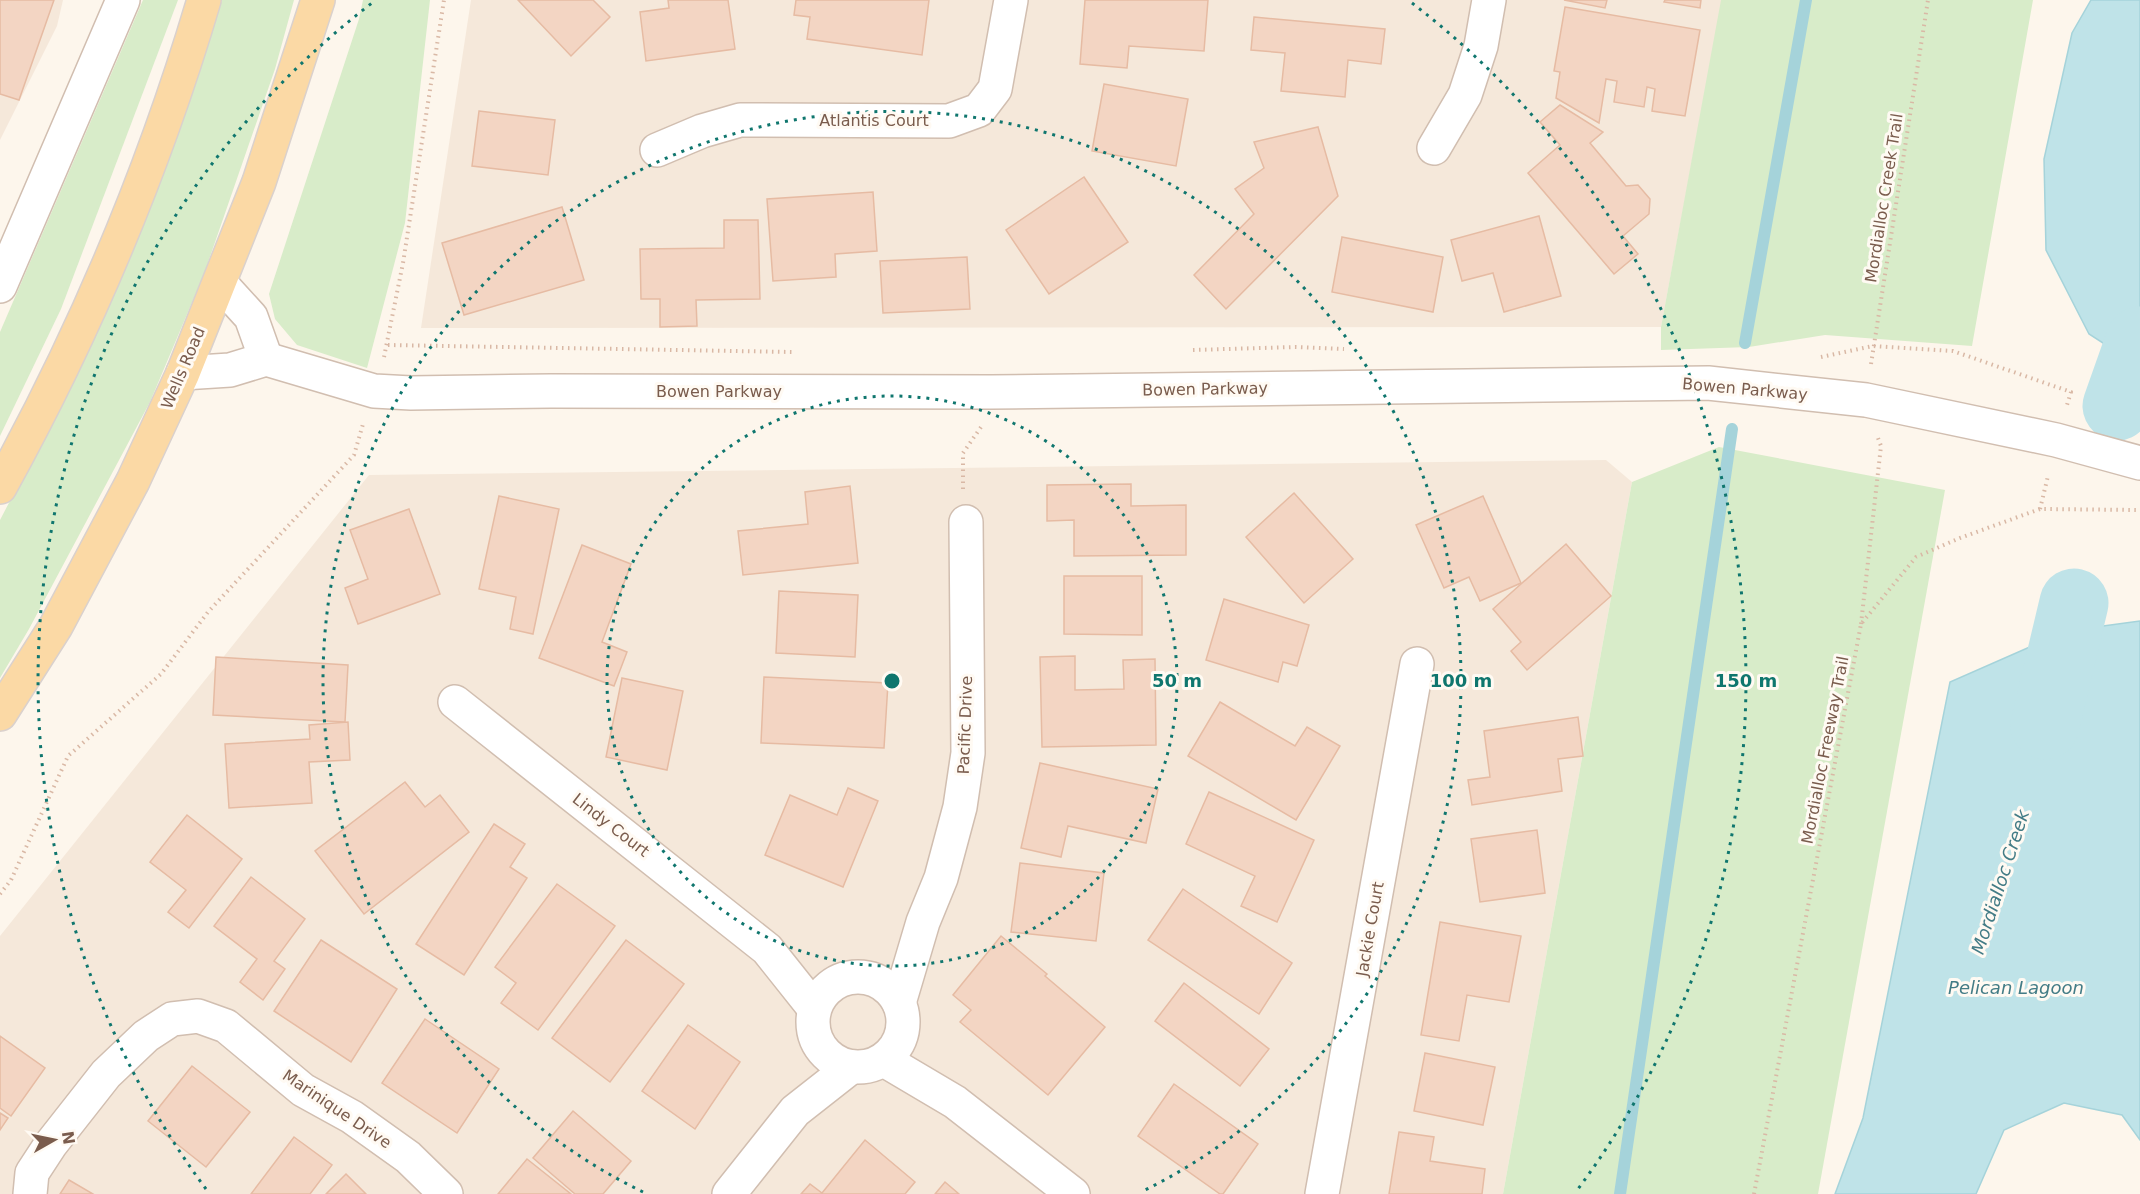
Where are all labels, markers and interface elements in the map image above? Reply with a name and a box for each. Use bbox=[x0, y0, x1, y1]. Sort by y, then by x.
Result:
street label: Atlantis Court bbox=[819, 111, 929, 130]
street label: Mordialloc Creek Trail bbox=[1861, 112, 1907, 284]
street label: Wells Road bbox=[157, 324, 209, 412]
street label: Bowen Parkway bbox=[1681, 374, 1809, 404]
street label: Bowen Parkway bbox=[1142, 378, 1268, 400]
street label: Bowen Parkway bbox=[656, 382, 782, 401]
street label: Mordialloc Freeway Trail bbox=[1797, 654, 1853, 846]
text: 50 m bbox=[1152, 670, 1202, 691]
text: 100 m bbox=[1430, 670, 1492, 691]
text: 150 m bbox=[1715, 670, 1777, 691]
centre of rings bbox=[882, 671, 902, 691]
street label: Pacific Drive bbox=[954, 675, 976, 775]
street label: Lindy Court bbox=[569, 789, 653, 861]
water label: Mordialloc Creek bbox=[1967, 806, 2034, 957]
street label: Jackie Court bbox=[1352, 880, 1388, 979]
water label: Pelican Lagoon bbox=[1948, 977, 2084, 998]
street label: Marinique Drive bbox=[279, 1066, 395, 1152]
north arrow bbox=[24, 1110, 84, 1170]
text: N bbox=[58, 1130, 79, 1146]

